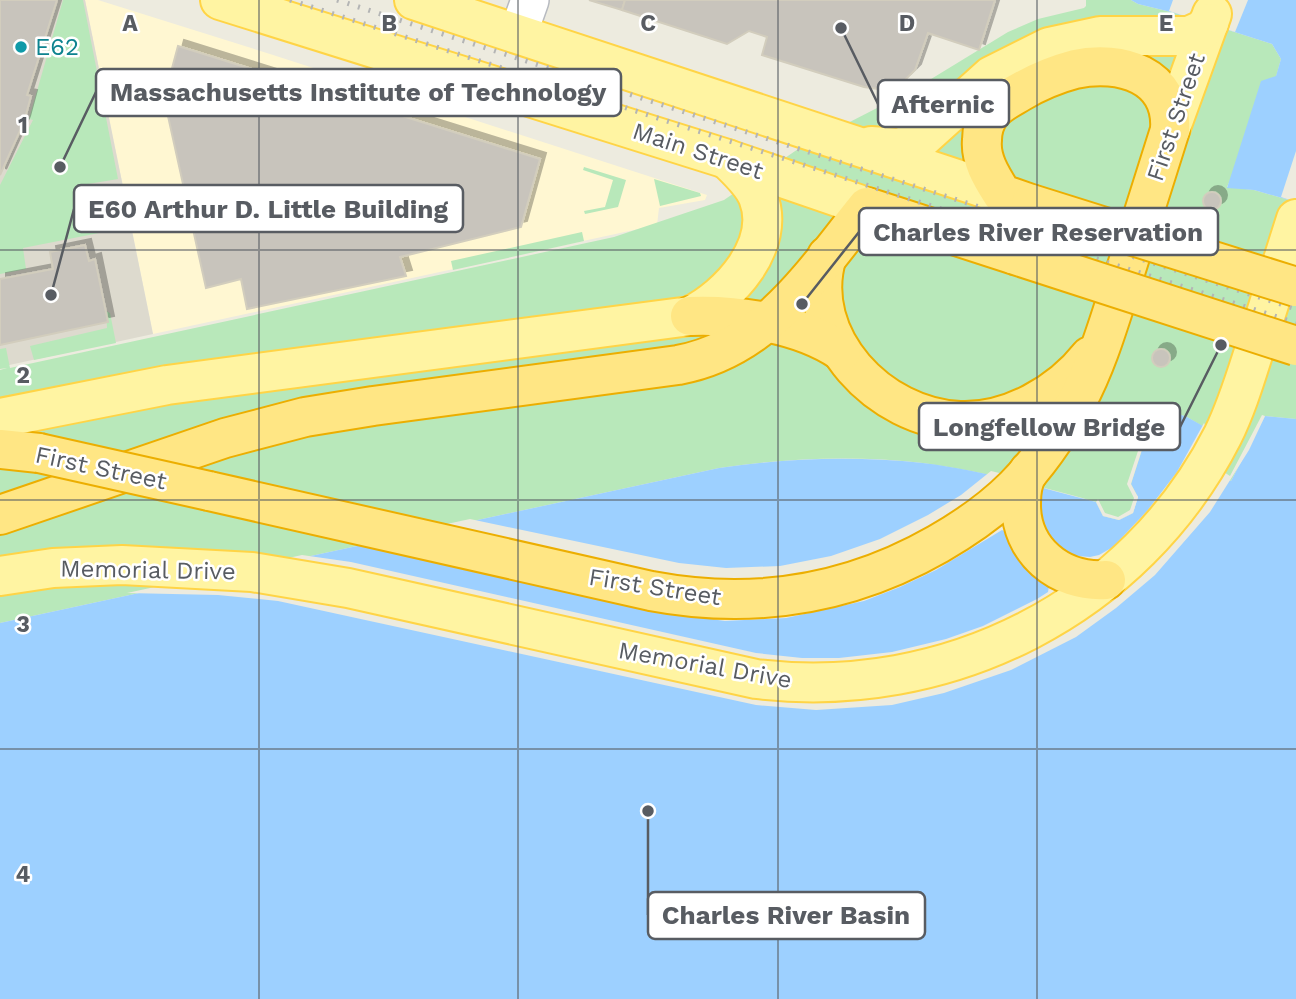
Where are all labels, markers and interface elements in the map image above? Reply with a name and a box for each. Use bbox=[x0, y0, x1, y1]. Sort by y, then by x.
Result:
text: A bbox=[122, 10, 138, 37]
text: B bbox=[381, 10, 397, 37]
text: C bbox=[640, 10, 656, 37]
text: D bbox=[899, 10, 915, 37]
text: E bbox=[1159, 10, 1173, 37]
place label: E62 bbox=[35, 33, 79, 61]
marker: E62 bbox=[13, 39, 29, 55]
street label: First Street bbox=[1141, 49, 1211, 185]
callout: Massachusetts Institute of Technology bbox=[96, 69, 621, 116]
text: Massachusetts Institute of Technology bbox=[110, 77, 607, 107]
callout: Afternic bbox=[878, 80, 1009, 127]
text: Afternic bbox=[891, 89, 995, 119]
text: 1 bbox=[18, 112, 28, 139]
street label: Main Street bbox=[629, 117, 767, 185]
callout: E60 Arthur D. Little Building bbox=[74, 185, 463, 232]
text: E60 Arthur D. Little Building bbox=[88, 194, 448, 224]
callout: Charles River Reservation bbox=[859, 208, 1218, 255]
text: Charles River Reservation bbox=[873, 217, 1203, 247]
text: 2 bbox=[16, 362, 30, 389]
callout: Longfellow Bridge bbox=[919, 403, 1180, 450]
text: Longfellow Bridge bbox=[933, 412, 1165, 442]
street label: First Street bbox=[33, 440, 169, 496]
street label: Memorial Drive bbox=[60, 554, 236, 586]
street label: First Street bbox=[587, 563, 723, 611]
text: 3 bbox=[16, 611, 30, 638]
street label: Memorial Drive bbox=[616, 636, 794, 694]
text: 4 bbox=[16, 861, 31, 888]
callout: Charles River Basin bbox=[648, 892, 925, 939]
text: Charles River Basin bbox=[662, 900, 910, 930]

